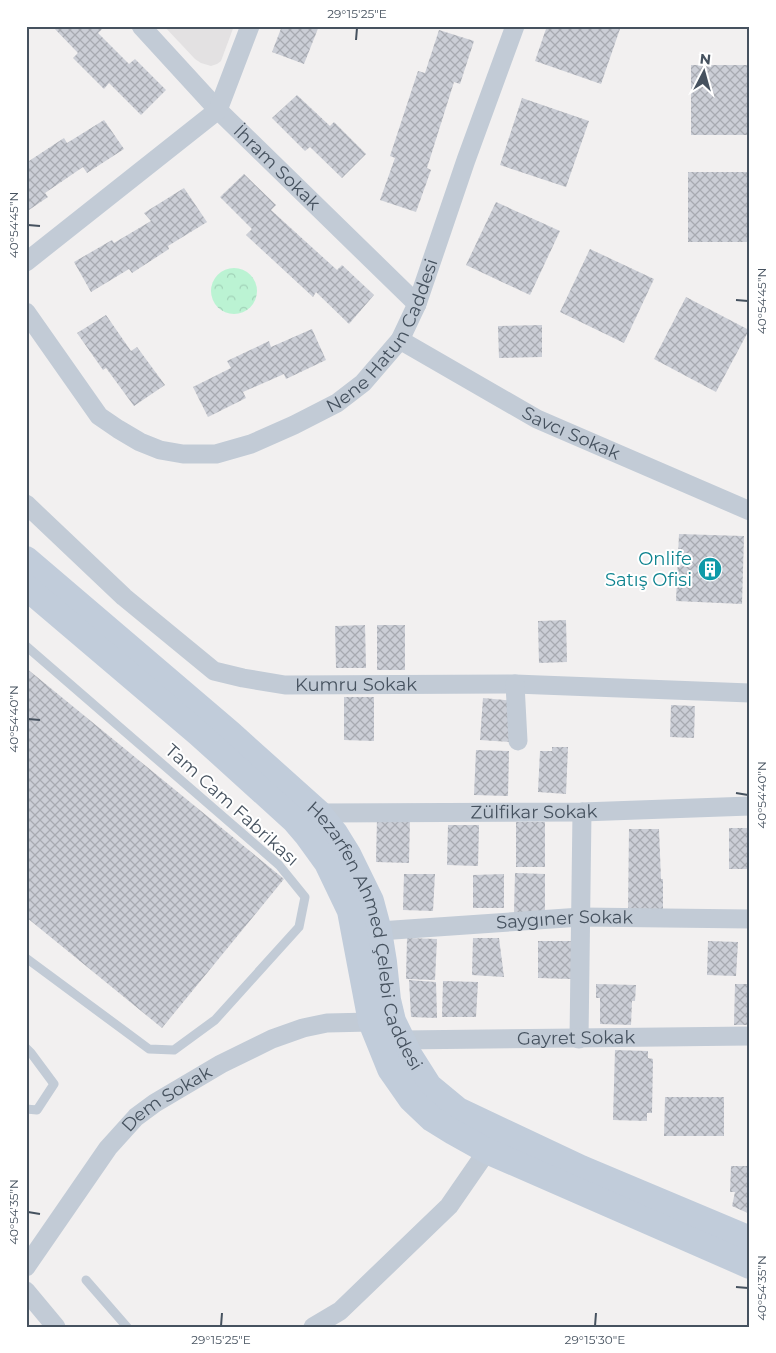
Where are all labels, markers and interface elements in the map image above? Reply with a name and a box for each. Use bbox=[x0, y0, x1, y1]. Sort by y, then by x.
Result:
text: 29°15'25"E bbox=[327, 6, 387, 21]
north arrow bbox=[678, 48, 728, 98]
text: N bbox=[699, 50, 712, 69]
street label: İhram Sokak bbox=[229, 120, 325, 215]
text: 40°54'45"N bbox=[6, 192, 21, 258]
street label: Nene Hatun Caddesi bbox=[322, 256, 443, 418]
text: 40°54'45"N bbox=[754, 268, 769, 334]
street label: Savcı Sokak bbox=[518, 402, 624, 465]
place label: Onlife Satış Ofisi bbox=[605, 548, 692, 591]
building icon: Onlife Satış Ofisi bbox=[697, 556, 723, 582]
street label: Kumru Sokak bbox=[295, 673, 417, 696]
text: 40°54'40"N bbox=[6, 685, 21, 753]
street label: Tam Cam Fabrikası bbox=[161, 739, 303, 871]
text: 40°54'40"N bbox=[754, 761, 769, 829]
street label: Hezarfen Ahmed Çelebi Caddesi bbox=[302, 797, 427, 1075]
street label: Zülfikar Sokak bbox=[471, 800, 598, 823]
street label: Saygıner Sokak bbox=[495, 906, 634, 934]
street label: Gayret Sokak bbox=[517, 1026, 635, 1050]
street label: Dem Sokak bbox=[117, 1061, 216, 1136]
text: 40°54'35"N bbox=[6, 1179, 21, 1245]
text: 40°54'35"N bbox=[754, 1255, 769, 1321]
text: 29°15'25"E bbox=[191, 1332, 251, 1347]
text: 29°15'30"E bbox=[565, 1332, 625, 1347]

